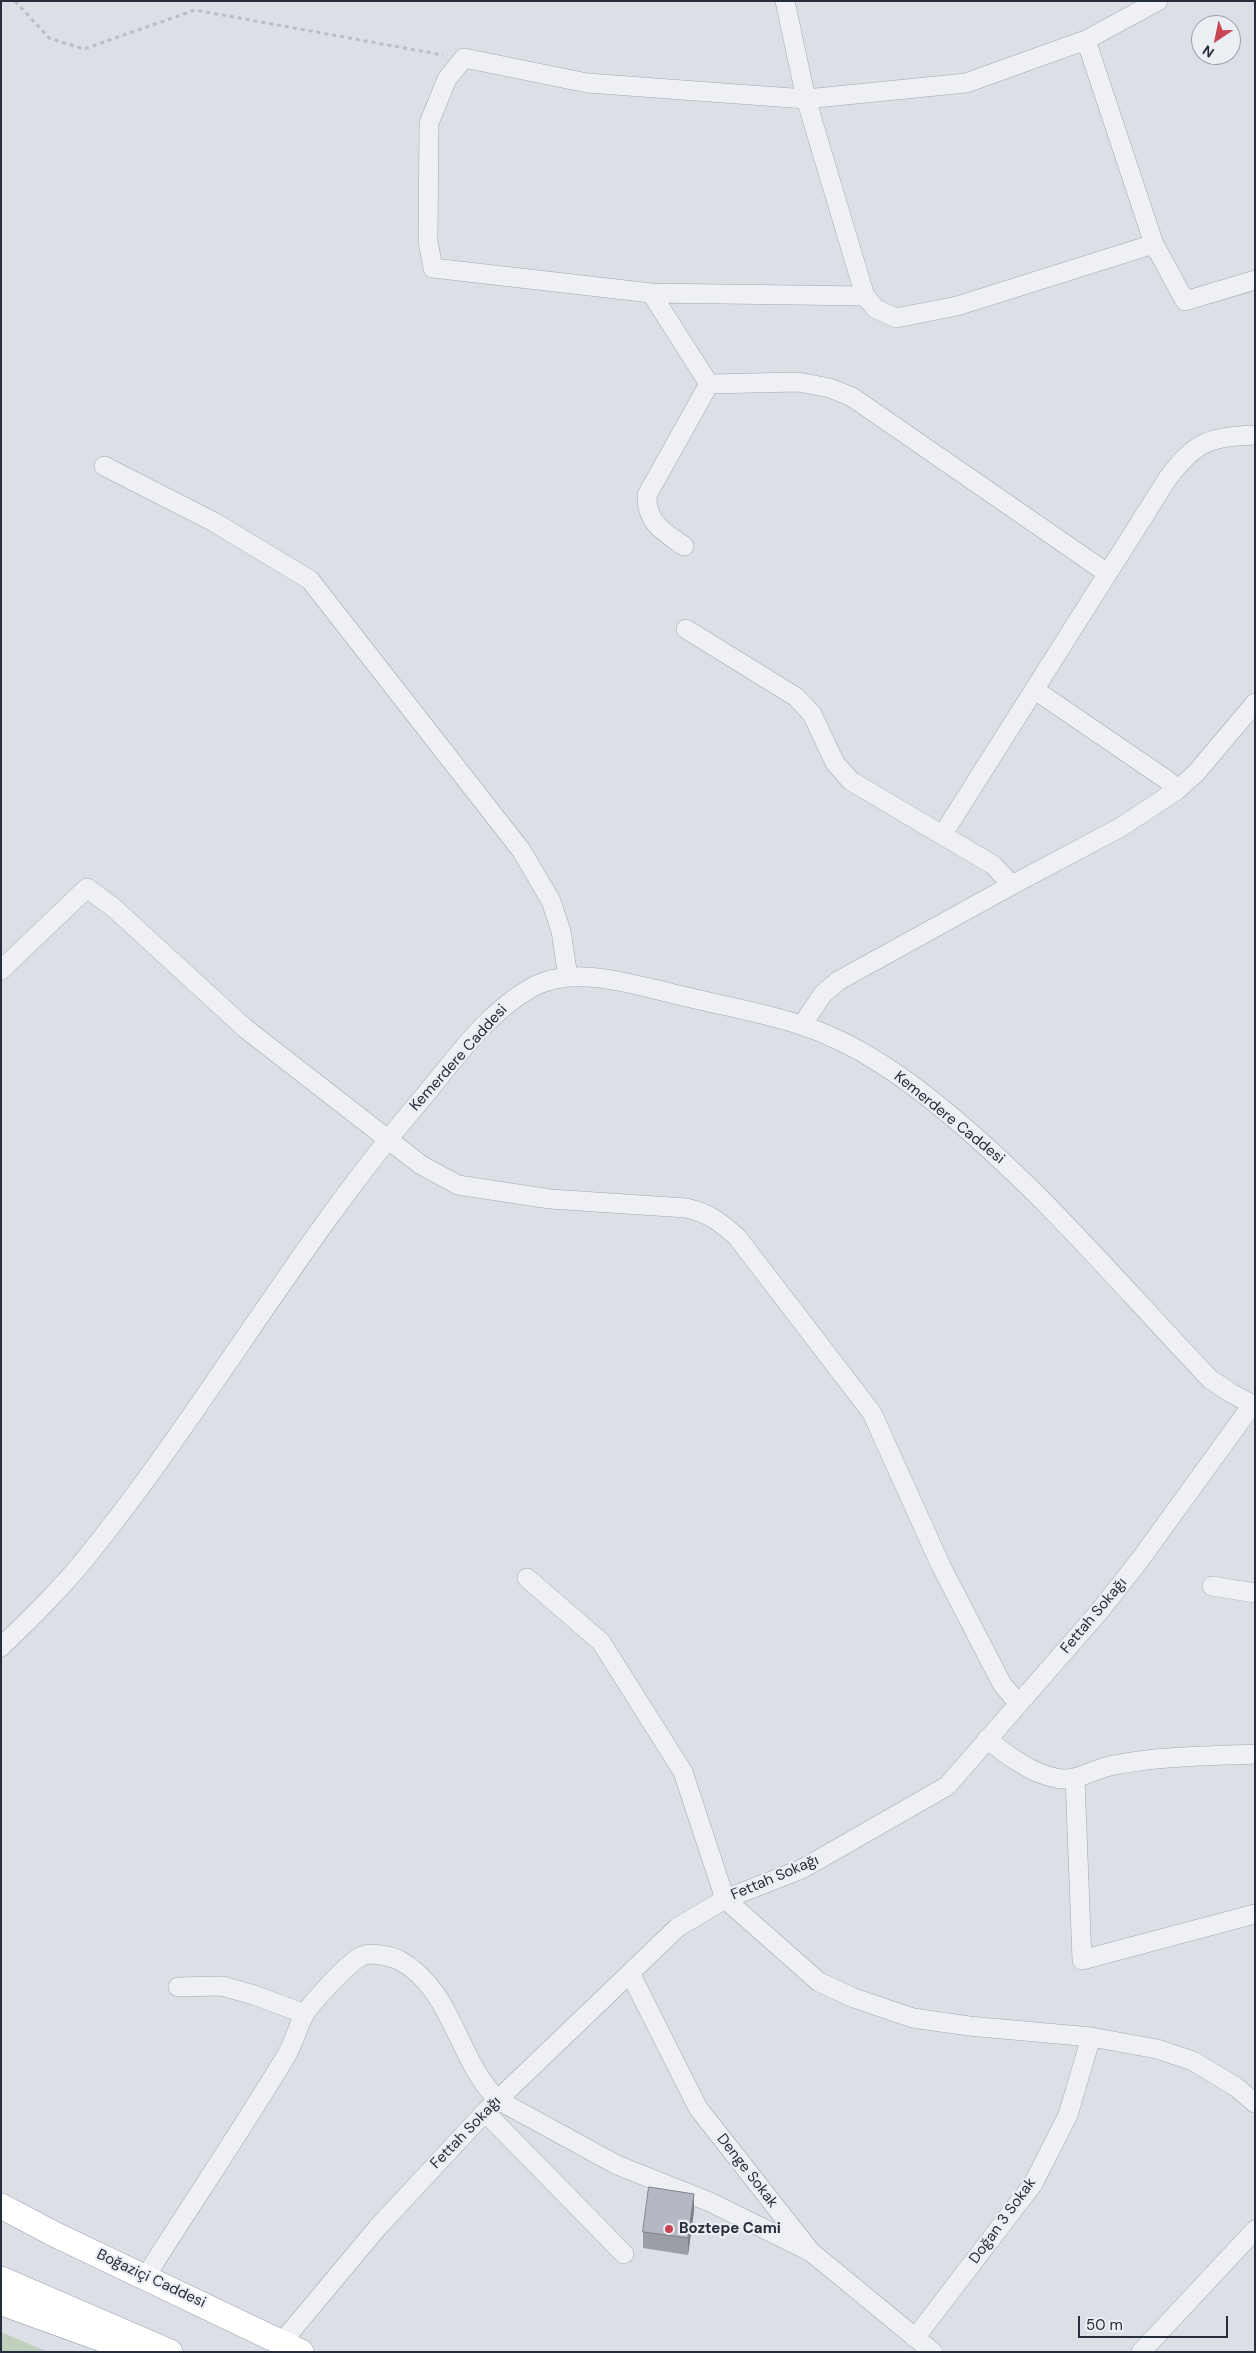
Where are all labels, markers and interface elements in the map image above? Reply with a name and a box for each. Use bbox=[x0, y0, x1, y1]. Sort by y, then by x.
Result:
north arrow bbox=[1191, 15, 1241, 65]
text: N bbox=[1199, 41, 1217, 62]
street label: Kemerdere Caddesi bbox=[406, 1001, 512, 1115]
street label: Kemerdere Caddesi bbox=[890, 1068, 1008, 1168]
street label: Fettah Sokağı bbox=[1057, 1574, 1131, 1658]
street label: Fettah Sokağı bbox=[728, 1851, 822, 1905]
street label: Fettah Sokağı bbox=[427, 2093, 505, 2173]
street label: Denge Sokak bbox=[713, 2130, 781, 2212]
street label: Doğan 3 Sokak bbox=[966, 2175, 1040, 2267]
place label: Boztepe Cami bbox=[679, 2220, 781, 2238]
marker: Boztepe Cami bbox=[663, 2223, 675, 2235]
street label: Boğaziçi Caddesi bbox=[94, 2246, 208, 2312]
scale bar bbox=[1081, 2306, 1231, 2338]
text: 50 m bbox=[1086, 2315, 1123, 2335]

